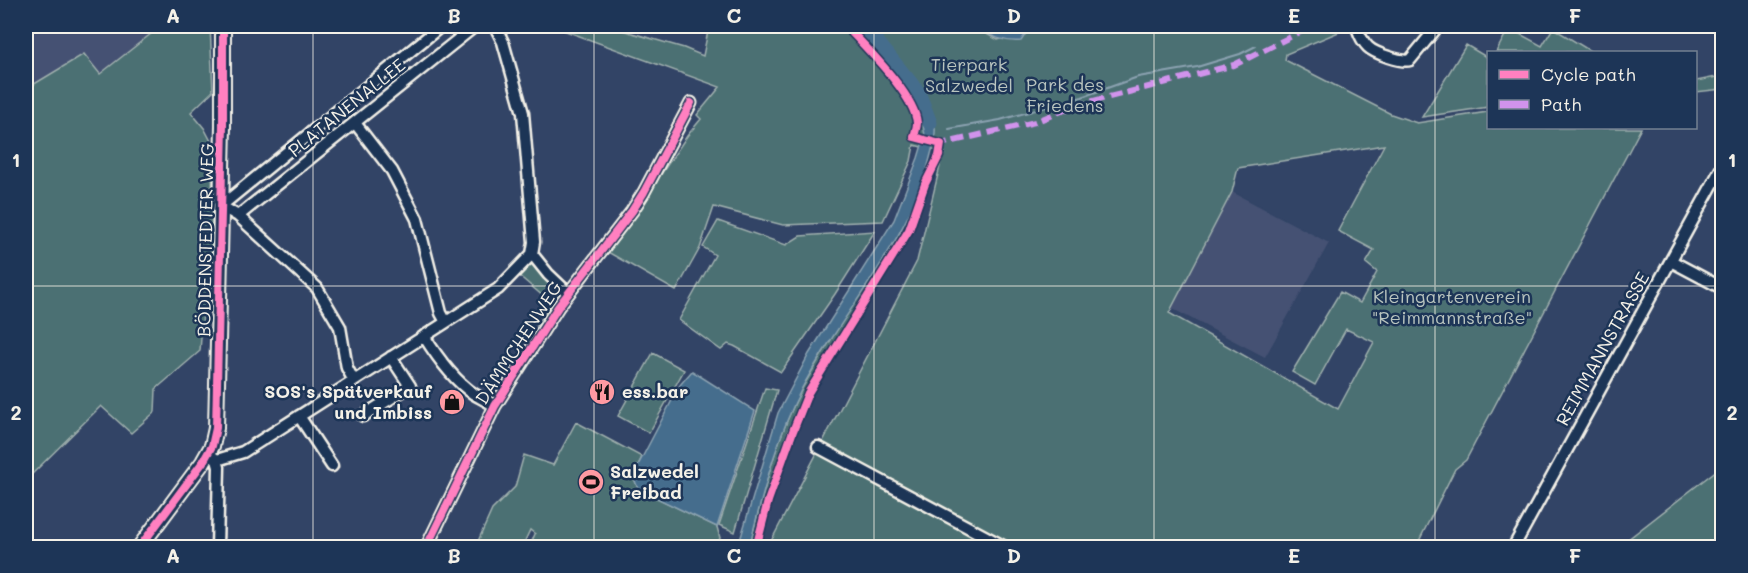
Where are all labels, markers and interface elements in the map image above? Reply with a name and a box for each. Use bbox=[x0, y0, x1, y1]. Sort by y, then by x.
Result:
text: A bbox=[166, 2, 180, 28]
text: B bbox=[447, 2, 461, 28]
text: C bbox=[727, 2, 742, 28]
text: D bbox=[1007, 2, 1021, 28]
text: E bbox=[1288, 2, 1300, 28]
text: F bbox=[1569, 2, 1582, 28]
legend bbox=[1487, 51, 1697, 129]
street label: PLATANENALLEE bbox=[283, 52, 410, 162]
park label: Tierpark Salzwedel bbox=[925, 52, 1013, 97]
text: Cycle path bbox=[1541, 62, 1636, 86]
park label: Park des Friedens bbox=[1026, 72, 1104, 117]
text: Path bbox=[1541, 92, 1581, 116]
street label: BÖDDENSTEDTER WEG bbox=[191, 143, 219, 337]
text: 1 bbox=[12, 146, 20, 172]
text: 1 bbox=[1728, 146, 1736, 172]
street label: REIMMANNSTRASSE bbox=[1550, 267, 1654, 430]
street label: DÄMMCHENWEG bbox=[469, 276, 567, 409]
park label: Kleingartenverein "Reimmannstraße" bbox=[1372, 284, 1532, 329]
restaurant icon: ess.bar bbox=[587, 377, 617, 407]
place label: SOS's Spätverkauf und Imbiss bbox=[264, 379, 432, 424]
place label: ess.bar bbox=[622, 379, 688, 403]
shop icon: SOS's Spätverkauf und Imbiss bbox=[437, 387, 467, 417]
text: 2 bbox=[10, 399, 22, 425]
text: 2 bbox=[1726, 399, 1738, 425]
place label: Salzwedel Freibad bbox=[610, 459, 699, 504]
sports icon: Salzwedel Freibad bbox=[576, 467, 606, 497]
text: A bbox=[166, 542, 180, 568]
text: B bbox=[447, 542, 461, 568]
text: C bbox=[727, 542, 742, 568]
text: D bbox=[1007, 542, 1021, 568]
text: E bbox=[1288, 542, 1300, 568]
text: F bbox=[1569, 542, 1582, 568]

